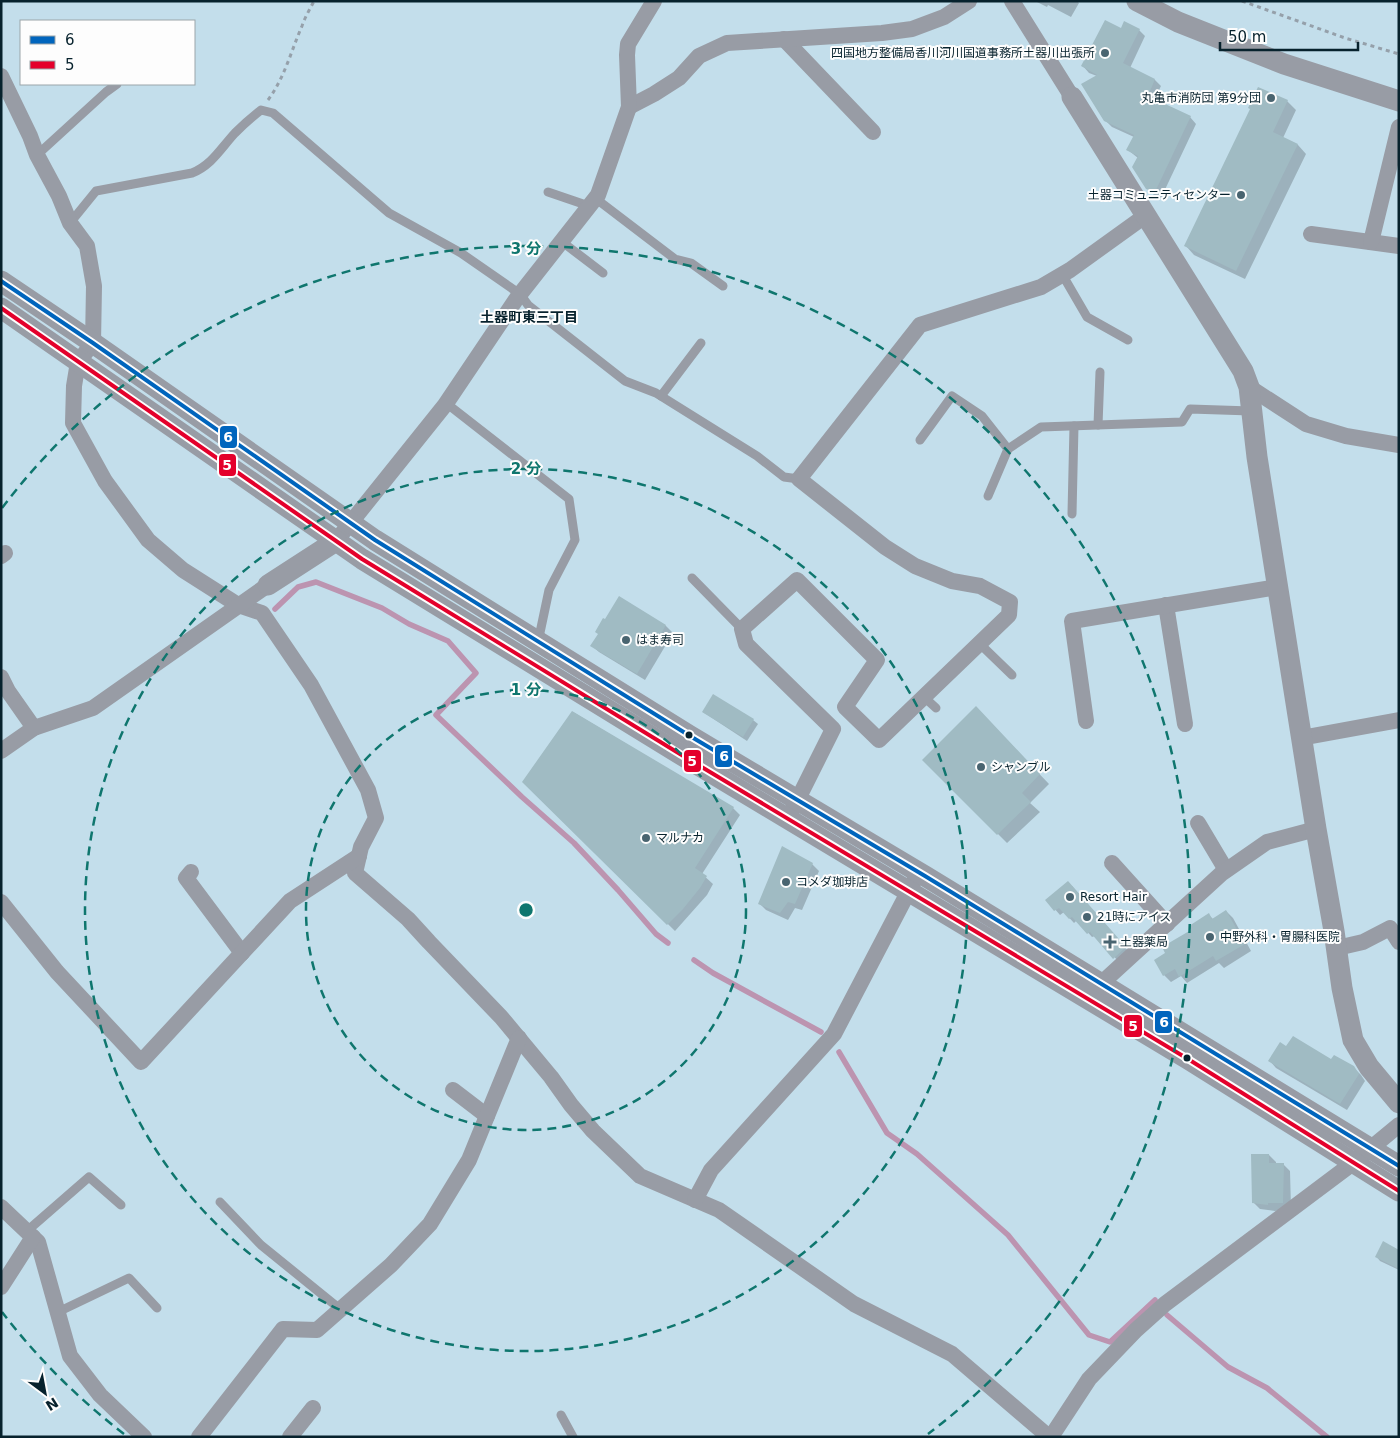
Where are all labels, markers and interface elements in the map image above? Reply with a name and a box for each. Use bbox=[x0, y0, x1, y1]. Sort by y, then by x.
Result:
legend bbox=[20, 20, 195, 85]
scale bar bbox=[1220, 20, 1358, 52]
text: 50 m bbox=[1228, 28, 1266, 46]
text: 6 bbox=[65, 31, 75, 49]
place label: 四国地方整備局香川河川国道事務所土器川出張所 bbox=[831, 46, 1095, 60]
marker: 四国地方整備局香川河川国道事務所土器川出張所 bbox=[1099, 47, 1111, 59]
text: 5 bbox=[65, 56, 75, 74]
place label: 丸亀市消防団 第9分団 bbox=[1142, 91, 1261, 105]
marker: 丸亀市消防団 第9分団 bbox=[1265, 92, 1277, 104]
place label: 土器コミュニティセンター bbox=[1088, 188, 1231, 202]
marker: 土器コミュニティセンター bbox=[1235, 189, 1247, 201]
text: 3 分 bbox=[511, 240, 541, 258]
district label: 土器町東三丁目 bbox=[480, 309, 578, 325]
line badge: 6 bbox=[219, 425, 238, 449]
text: 6 bbox=[223, 429, 233, 445]
line badge: 5 bbox=[218, 453, 237, 477]
text: 5 bbox=[222, 457, 232, 473]
text: 2 分 bbox=[511, 460, 541, 478]
place label: はま寿司 bbox=[636, 633, 684, 647]
marker: はま寿司 bbox=[620, 634, 632, 646]
text: 1 分 bbox=[511, 681, 541, 699]
unlabelled marker bbox=[684, 730, 694, 740]
line badge: 6 bbox=[714, 744, 733, 768]
text: 6 bbox=[719, 748, 729, 764]
line badge: 5 bbox=[683, 749, 702, 773]
text: 5 bbox=[687, 753, 697, 769]
place label: シャンブル bbox=[991, 760, 1051, 774]
marker: シャンブル bbox=[975, 761, 987, 773]
place label: マルナカ bbox=[656, 831, 704, 845]
marker: マルナカ bbox=[640, 832, 652, 844]
place label: コメダ珈琲店 bbox=[796, 875, 868, 889]
marker: コメダ珈琲店 bbox=[780, 876, 792, 888]
place label: Resort Hair bbox=[1080, 890, 1147, 904]
marker: Resort Hair bbox=[1064, 891, 1076, 903]
centre of rings bbox=[517, 901, 535, 919]
place label: 21時にアイス bbox=[1097, 910, 1171, 924]
marker: 21時にアイス bbox=[1081, 911, 1093, 923]
place label: 中野外科・胃腸科医院 bbox=[1220, 930, 1340, 944]
marker: 中野外科・胃腸科医院 bbox=[1204, 931, 1216, 943]
place label: 土器薬局 bbox=[1120, 935, 1168, 949]
marker: 土器薬局 bbox=[1104, 936, 1116, 948]
line badge: 6 bbox=[1154, 1010, 1173, 1034]
line badge: 5 bbox=[1123, 1014, 1143, 1038]
text: 6 bbox=[1159, 1014, 1169, 1030]
text: 5 bbox=[1128, 1018, 1138, 1034]
unlabelled marker bbox=[1182, 1053, 1192, 1063]
north arrow bbox=[20, 1368, 70, 1418]
text: N bbox=[43, 1394, 61, 1414]

